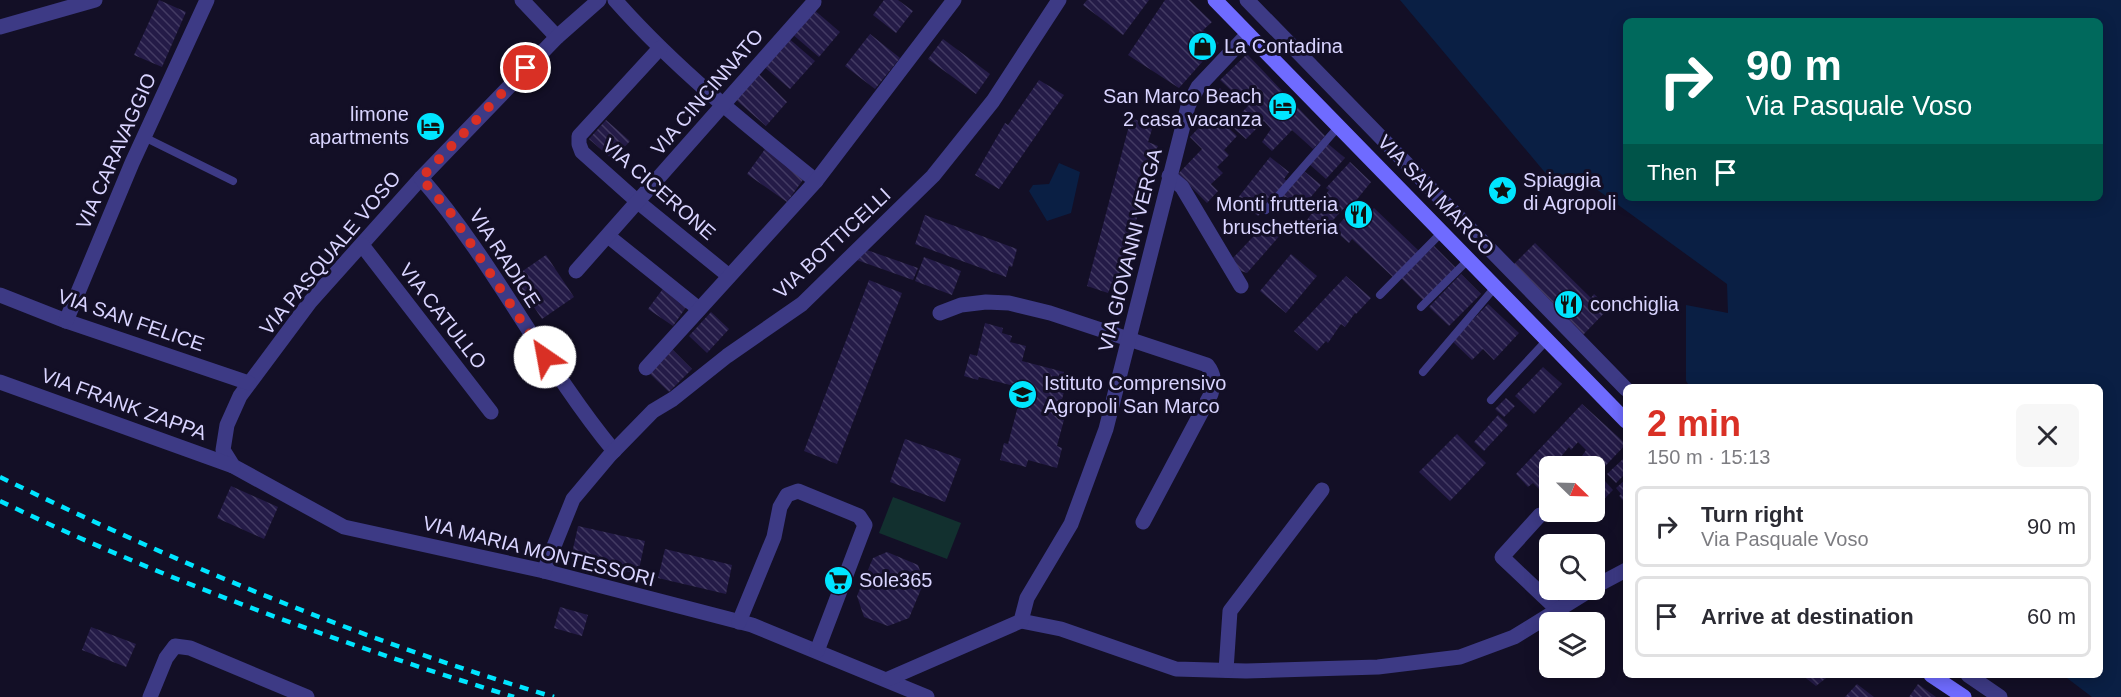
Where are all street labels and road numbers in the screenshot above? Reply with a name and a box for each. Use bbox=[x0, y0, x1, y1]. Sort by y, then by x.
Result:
street label: VIA CINCINNATO bbox=[646, 25, 768, 159]
street label: VIA CARAVAGGIO bbox=[72, 70, 160, 232]
street label: VIA SAN MARCO bbox=[1373, 131, 1499, 259]
street label: VIA CICERONE bbox=[598, 134, 720, 244]
street label: VIA GIOVANNI VERGA bbox=[1094, 146, 1166, 354]
street label: VIA PASQUALE VOSO bbox=[255, 167, 405, 339]
street label: VIA BOTTICELLI bbox=[769, 183, 895, 303]
street label: VIA RADICE bbox=[465, 205, 545, 311]
street label: VIA CATULLO bbox=[395, 259, 491, 373]
street label: VIA SAN FELICE bbox=[55, 285, 207, 355]
street label: VIA FRANK ZAPPA bbox=[38, 364, 210, 444]
street label: VIA MARIA MONTESSORI bbox=[420, 511, 658, 591]

